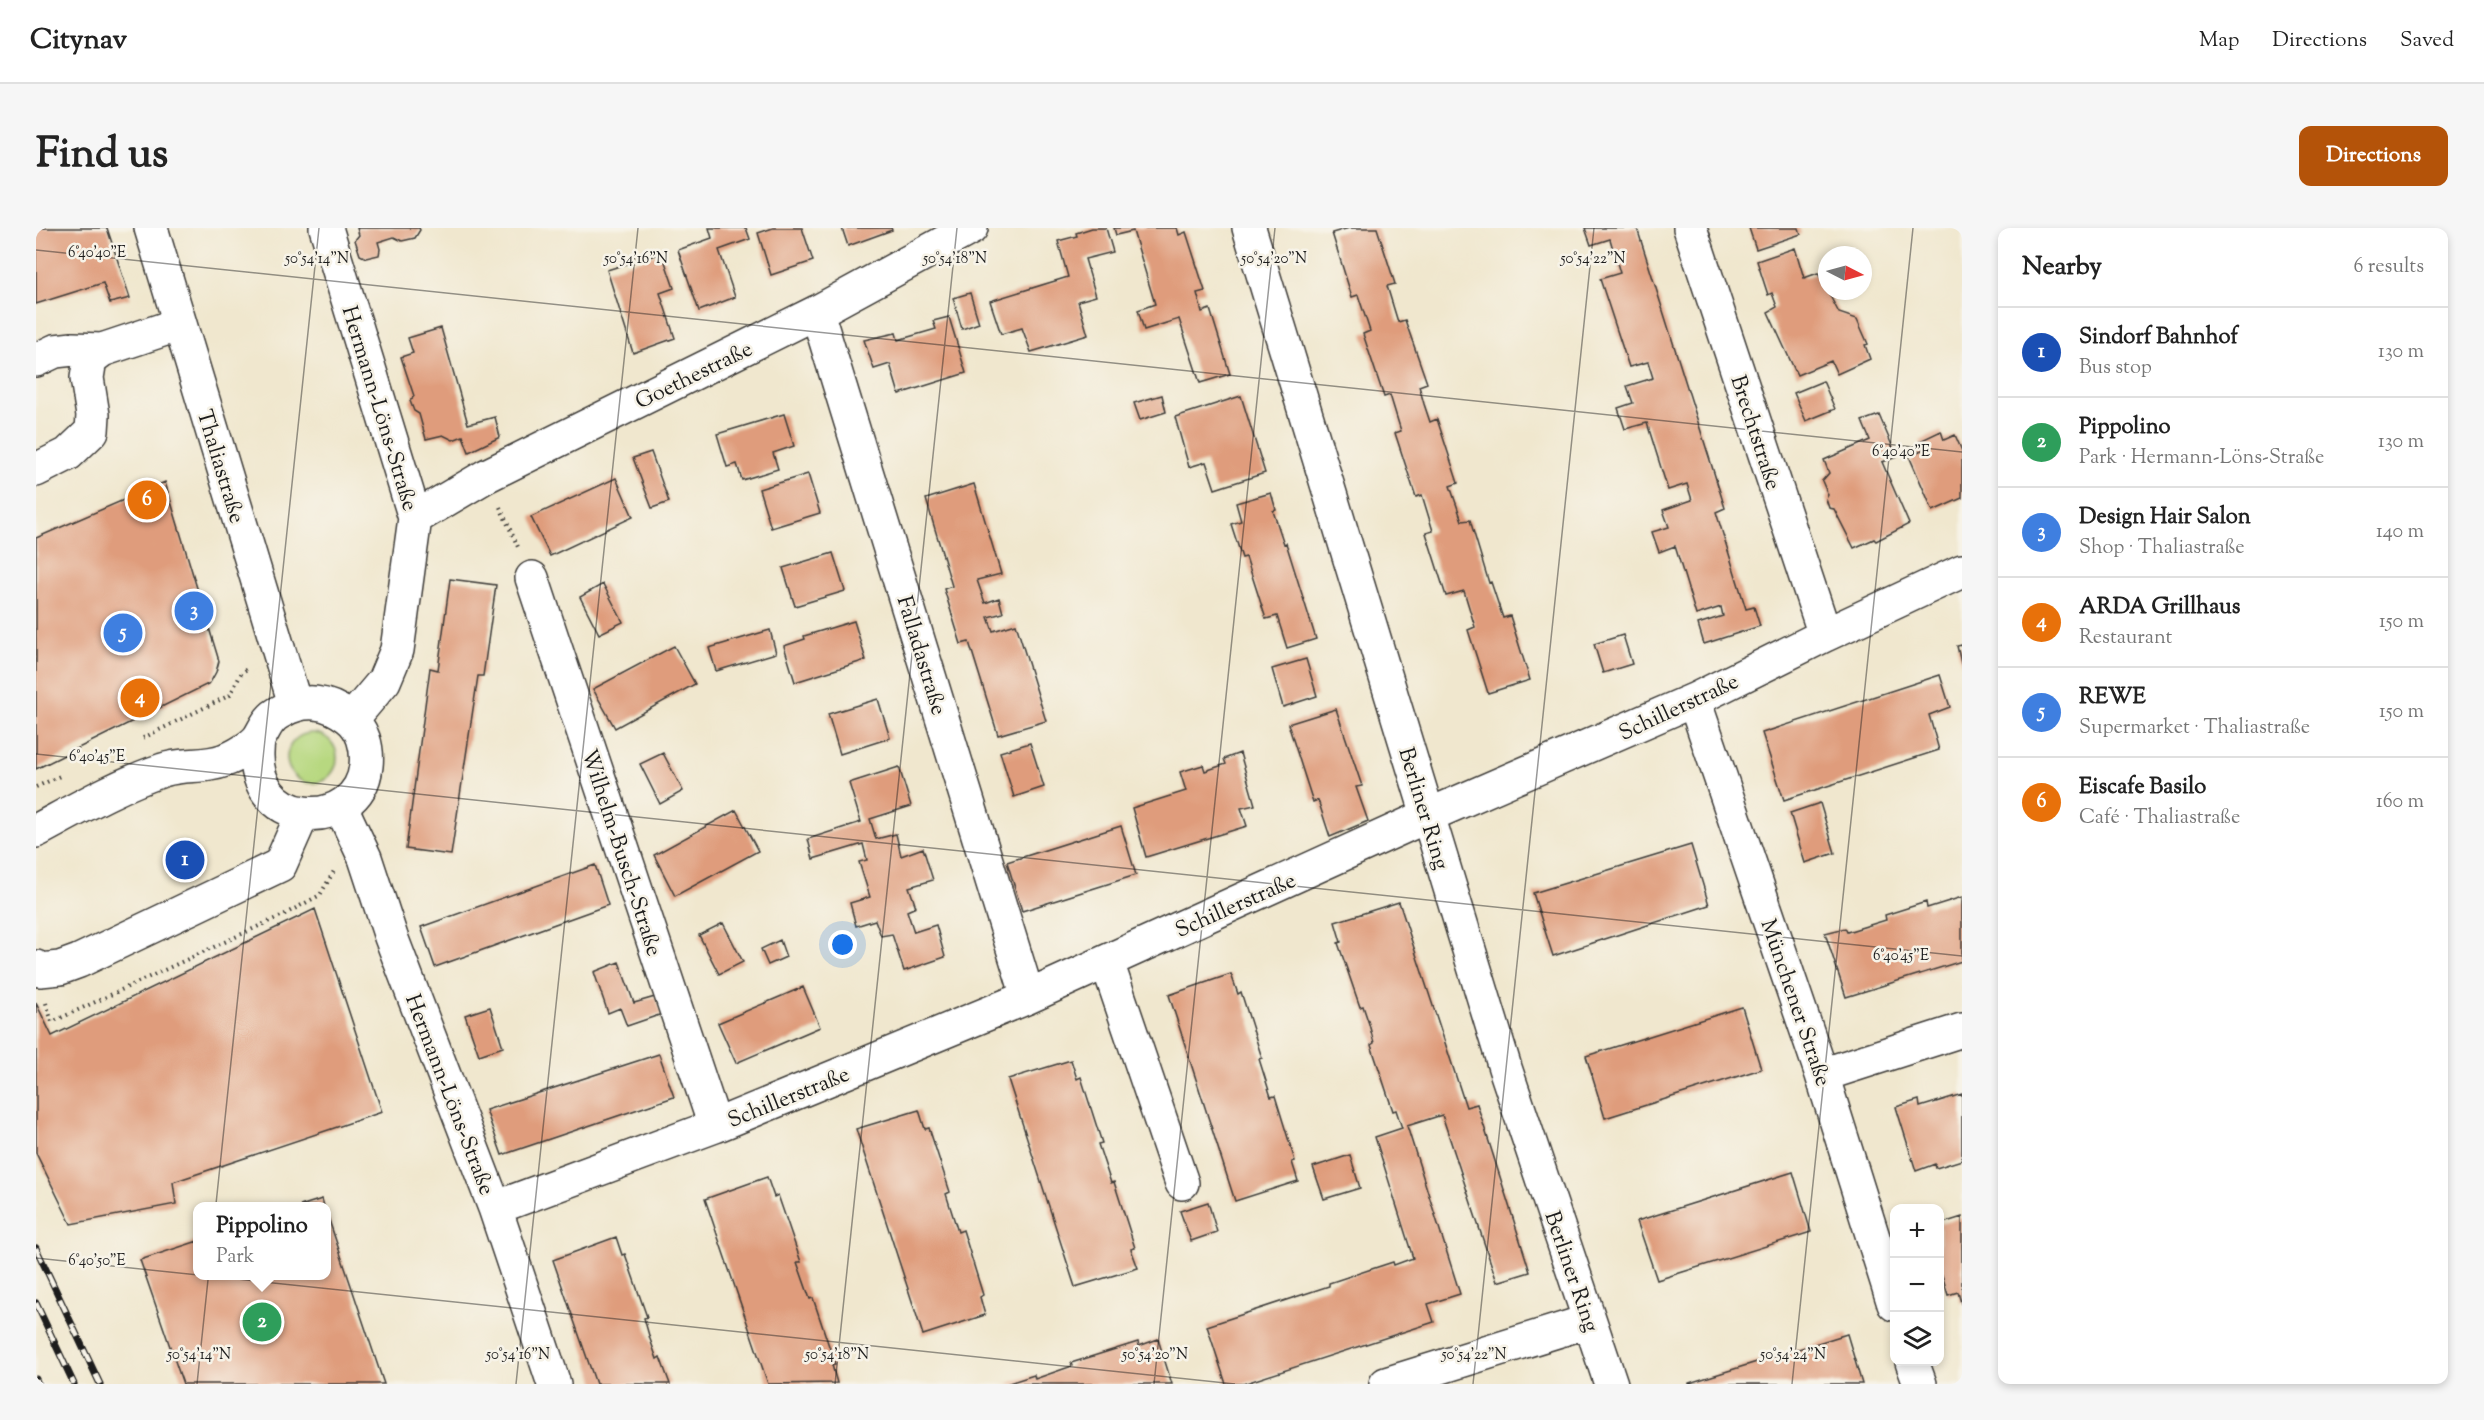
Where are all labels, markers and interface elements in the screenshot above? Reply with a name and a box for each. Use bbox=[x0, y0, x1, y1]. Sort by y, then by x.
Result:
text: Citynav bbox=[30, 21, 127, 61]
text: Map bbox=[2199, 26, 2239, 56]
text: Directions bbox=[2272, 26, 2367, 56]
text: Saved bbox=[2400, 26, 2454, 56]
text: Find us bbox=[36, 126, 168, 186]
button: Directions bbox=[2299, 126, 2448, 186]
text: 6°40'40"E bbox=[68, 243, 126, 264]
north arrow bbox=[1818, 246, 1872, 300]
text: 50°54'14"N bbox=[284, 249, 349, 270]
text: 50°54'16"N bbox=[603, 249, 668, 270]
text: 50°54'18"N bbox=[922, 249, 987, 270]
text: 50°54'20"N bbox=[1240, 249, 1307, 270]
text: 50°54'22"N bbox=[1559, 249, 1626, 270]
text: Nearby bbox=[2022, 249, 2102, 286]
text: 6 results bbox=[2354, 253, 2424, 282]
street label: Hermann-Löns-Straße bbox=[332, 302, 425, 515]
text: Sindorf Bahnhof bbox=[2079, 322, 2238, 354]
street label: Goethestraße bbox=[630, 334, 758, 419]
text: 1 bbox=[2038, 338, 2045, 367]
text: 130 m bbox=[2378, 338, 2424, 367]
text: Bus stop bbox=[2079, 354, 2152, 383]
street label: Brechtstraße bbox=[1721, 371, 1788, 494]
street label: Thaliastraße bbox=[187, 406, 252, 528]
text: Pippolino bbox=[2079, 412, 2171, 444]
text: 2 bbox=[2037, 428, 2046, 457]
text: 130 m bbox=[2378, 428, 2424, 457]
text: 6°40'40"E bbox=[1872, 442, 1930, 463]
text: Park · Hermann-Löns-Straße bbox=[2079, 444, 2324, 473]
pin: 6 bbox=[128, 478, 166, 522]
text: Design Hair Salon bbox=[2079, 502, 2251, 534]
text: 3 bbox=[2037, 518, 2046, 547]
text: 140 m bbox=[2376, 518, 2424, 547]
text: Shop · Thaliastraße bbox=[2079, 534, 2245, 563]
pin: 3 bbox=[174, 588, 214, 634]
street label: Falladastraße bbox=[887, 592, 953, 719]
text: ARDA Grillhaus bbox=[2079, 592, 2240, 624]
text: 4 bbox=[2036, 608, 2047, 637]
text: 150 m bbox=[2379, 608, 2424, 637]
pin: 5 bbox=[104, 610, 142, 656]
text: Restaurant bbox=[2079, 624, 2172, 653]
street label: Schillerstraße bbox=[1614, 667, 1745, 750]
pin: 4 bbox=[120, 676, 160, 720]
text: REWE bbox=[2079, 682, 2146, 714]
text: 5 bbox=[2038, 698, 2045, 727]
text: 150 m bbox=[2379, 698, 2424, 727]
text: Supermarket · Thaliastraße bbox=[2079, 714, 2310, 743]
street label: Berliner Ring bbox=[1388, 744, 1456, 874]
street label: Wilhelm-Busch-Straße bbox=[572, 745, 669, 961]
text: 6°40'45"E bbox=[69, 747, 125, 768]
text: Eiscafe Basilo bbox=[2079, 772, 2206, 804]
text: 6 bbox=[2037, 788, 2046, 817]
text: 160 m bbox=[2376, 788, 2424, 817]
text: Café · Thaliastraße bbox=[2079, 804, 2240, 833]
pin: 1 bbox=[166, 838, 204, 882]
street label: Schillerstraße bbox=[1171, 866, 1302, 948]
street label: Münchener Straße bbox=[1751, 915, 1838, 1091]
your location bbox=[828, 930, 857, 959]
text: 6°40'45"E bbox=[1873, 946, 1929, 967]
street label: Hermann-Löns-Straße bbox=[395, 990, 501, 1200]
street label: Schillerstraße bbox=[723, 1060, 855, 1138]
popup bbox=[193, 1202, 331, 1280]
map controls bbox=[1890, 1204, 1944, 1366]
button: + bbox=[1890, 1204, 1944, 1258]
street label: Berliner Ring bbox=[1534, 1207, 1606, 1337]
text: Pippolino bbox=[216, 1211, 308, 1243]
text: Park bbox=[216, 1243, 254, 1272]
text: 6°40'50"E bbox=[68, 1251, 126, 1272]
button: − bbox=[1890, 1258, 1944, 1312]
pin: 2 bbox=[242, 1300, 282, 1344]
button: layers bbox=[1890, 1312, 1944, 1366]
text: 50°54'14"N bbox=[166, 1345, 231, 1366]
text: 50°54'16"N bbox=[485, 1345, 550, 1366]
text: 50°54'18"N bbox=[804, 1345, 869, 1366]
text: 50°54'20"N bbox=[1121, 1345, 1188, 1366]
text: 50°54'22"N bbox=[1440, 1345, 1507, 1366]
text: 50°54'24"N bbox=[1759, 1345, 1826, 1366]

